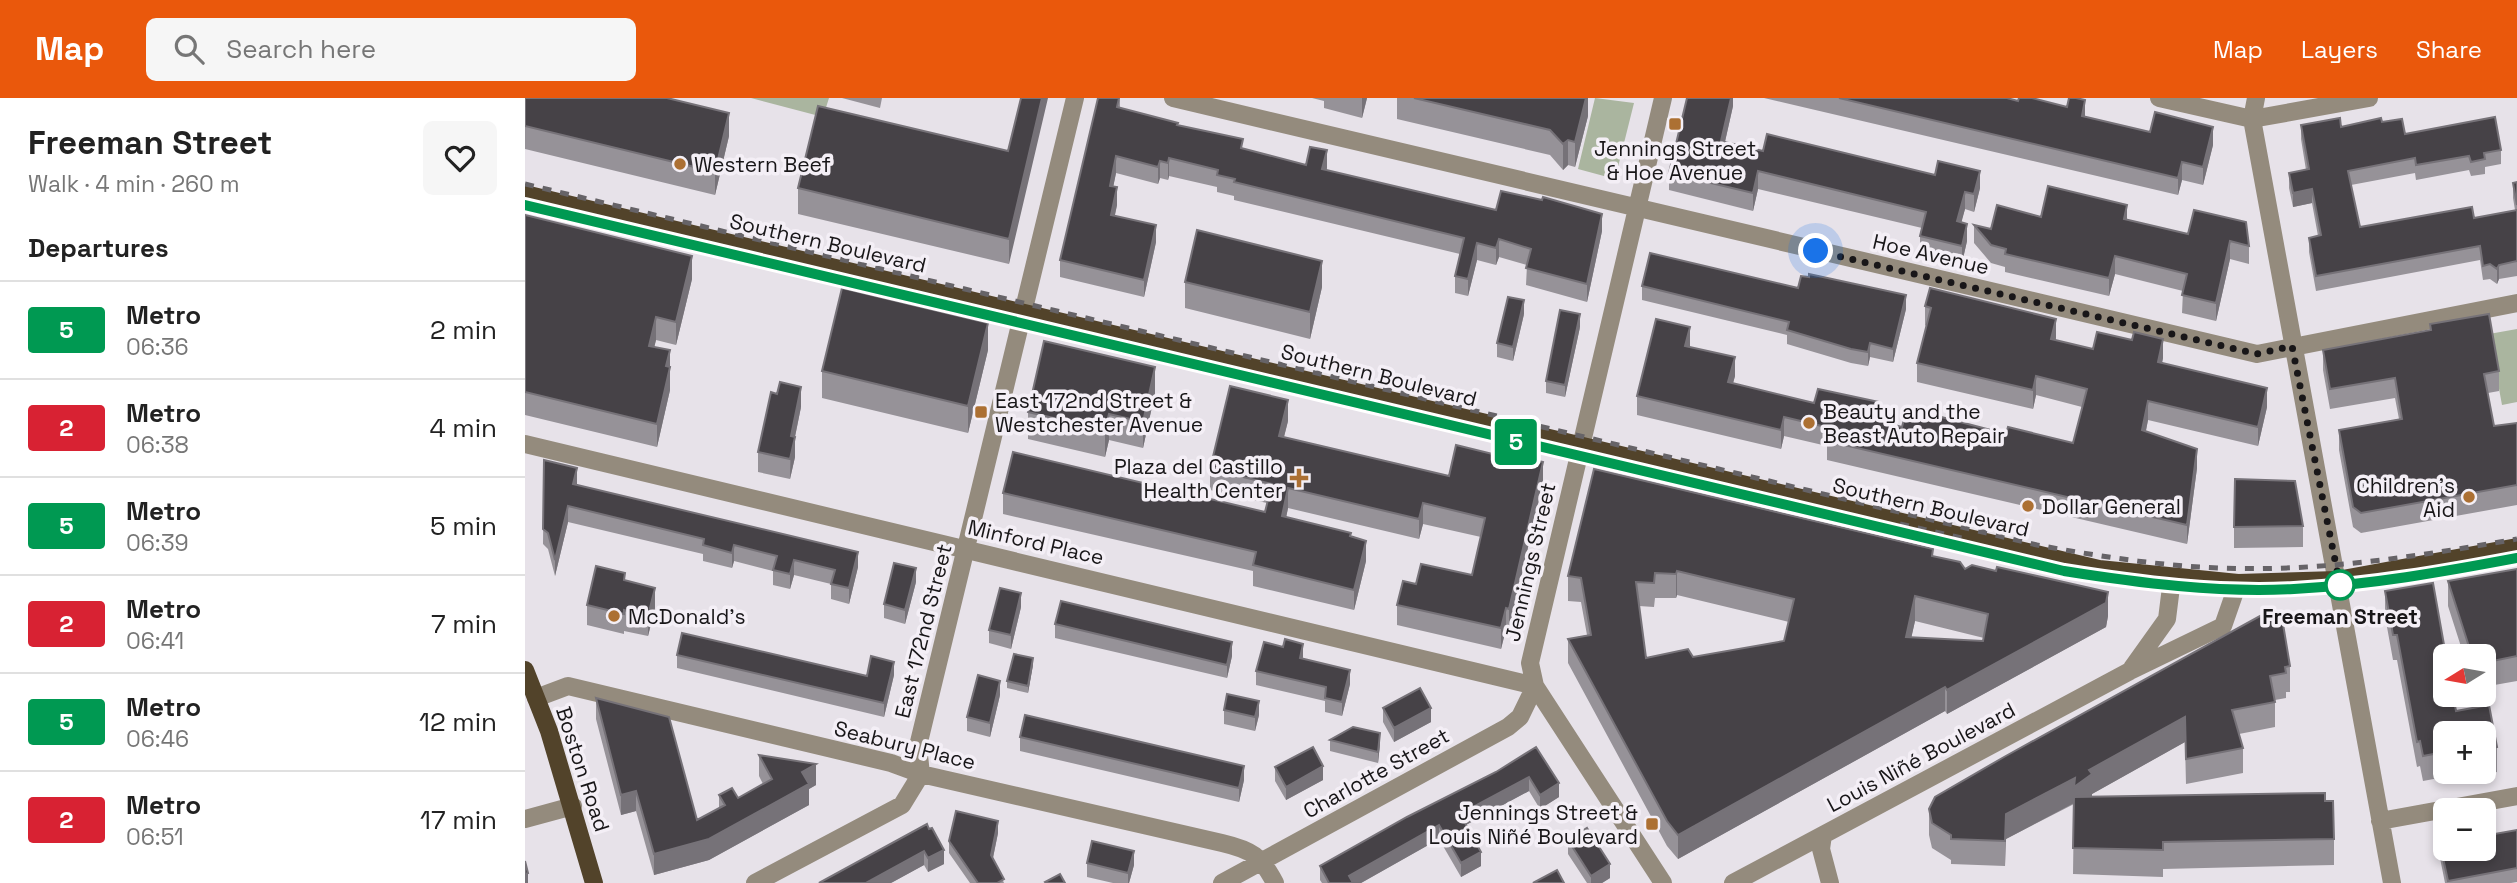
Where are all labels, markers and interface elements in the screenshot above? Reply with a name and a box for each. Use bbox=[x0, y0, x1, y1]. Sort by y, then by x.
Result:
search box bbox=[146, 18, 636, 81]
text: Map bbox=[35, 28, 104, 70]
icon: search bbox=[170, 30, 208, 68]
text: Search here bbox=[226, 32, 376, 66]
text: Map bbox=[2213, 34, 2263, 65]
text: Layers bbox=[2301, 34, 2378, 65]
text: Share bbox=[2416, 34, 2482, 65]
marker: Jennings Street & Hoe Avenue bbox=[1667, 116, 1683, 132]
button: heart bbox=[423, 121, 497, 195]
text: Freeman Street bbox=[28, 122, 272, 164]
place label: Jennings Street & Hoe Avenue bbox=[1594, 135, 1756, 186]
place label: Western Beef bbox=[694, 151, 831, 178]
marker: Western Beef bbox=[672, 156, 688, 172]
text: Walk · 4 min · 260 m bbox=[28, 169, 240, 199]
street label: Southern Boulevard bbox=[727, 207, 929, 279]
street label: Hoe Avenue bbox=[1870, 228, 1992, 280]
text: Departures bbox=[28, 231, 169, 265]
your location bbox=[1798, 233, 1833, 268]
text: Metro bbox=[126, 298, 201, 332]
text: 2 min bbox=[430, 313, 497, 347]
text: 5 bbox=[59, 314, 74, 345]
text: 06:36 bbox=[126, 332, 189, 362]
street label: Southern Boulevard bbox=[1278, 338, 1480, 412]
place label: East 172nd Street & Westchester Avenue bbox=[995, 387, 1203, 438]
text: Metro bbox=[126, 396, 201, 430]
place label: Beauty and the Beast Auto Repair bbox=[1823, 398, 2005, 449]
marker: East 172nd Street & Westchester Avenue bbox=[973, 404, 989, 420]
text: 4 min bbox=[429, 411, 497, 445]
text: 2 bbox=[59, 412, 74, 443]
marker: Beauty and the Beast Auto Repair bbox=[1801, 415, 1817, 431]
line badge: 5 bbox=[1493, 419, 1539, 465]
text: 5 bbox=[1509, 426, 1523, 457]
text: 06:38 bbox=[126, 430, 189, 460]
place label: Plaza del Castillo Health Center bbox=[1114, 453, 1283, 504]
marker: Plaza del Castillo Health Center bbox=[1289, 468, 1309, 488]
street label: Southern Boulevard bbox=[1830, 471, 2032, 543]
place label: Children's Aid bbox=[2356, 472, 2455, 523]
street label: Jennings Street bbox=[1499, 480, 1561, 644]
marker: Children's Aid bbox=[2461, 489, 2477, 505]
place label: Dollar General bbox=[2042, 493, 2181, 520]
text: Metro bbox=[126, 494, 201, 528]
marker: Dollar General bbox=[2020, 498, 2036, 514]
text: 5 min bbox=[430, 509, 497, 543]
text: 5 bbox=[59, 510, 74, 541]
street label: Minford Place bbox=[965, 513, 1107, 571]
text: 06:39 bbox=[126, 528, 189, 558]
street label: East 172nd Street bbox=[888, 541, 958, 721]
marker: Freeman Street bbox=[2325, 570, 2355, 600]
text: Metro bbox=[126, 592, 201, 626]
place label: McDonald's bbox=[628, 603, 746, 630]
place label: Freeman Street bbox=[2262, 603, 2418, 630]
text: 7 min bbox=[431, 607, 497, 641]
text: 2 bbox=[59, 608, 74, 639]
marker: McDonald's bbox=[606, 608, 622, 624]
text: 06:41 bbox=[126, 626, 184, 656]
north arrow bbox=[2433, 644, 2495, 707]
map controls bbox=[2433, 644, 2496, 861]
text: Metro bbox=[126, 690, 201, 724]
street label: Louis Niñé Boulevard bbox=[1822, 696, 2020, 818]
street label: Boston Road bbox=[550, 703, 616, 835]
text: 12 min bbox=[419, 705, 497, 739]
text: 5 bbox=[59, 706, 74, 737]
street label: Seabury Place bbox=[832, 714, 978, 776]
button: + bbox=[2433, 721, 2496, 784]
street label: Charlotte Street bbox=[1298, 722, 1454, 824]
text: 06:46 bbox=[126, 724, 189, 754]
text: Metro bbox=[126, 788, 201, 822]
button: − bbox=[2433, 798, 2496, 861]
place label: Jennings Street & Louis Niñé Boulevard bbox=[1428, 799, 1638, 850]
text: 17 min bbox=[420, 803, 497, 837]
text: 2 bbox=[59, 804, 74, 835]
marker: Jennings Street & Louis Niñé Boulevard bbox=[1644, 816, 1660, 832]
text: 06:51 bbox=[126, 822, 184, 852]

